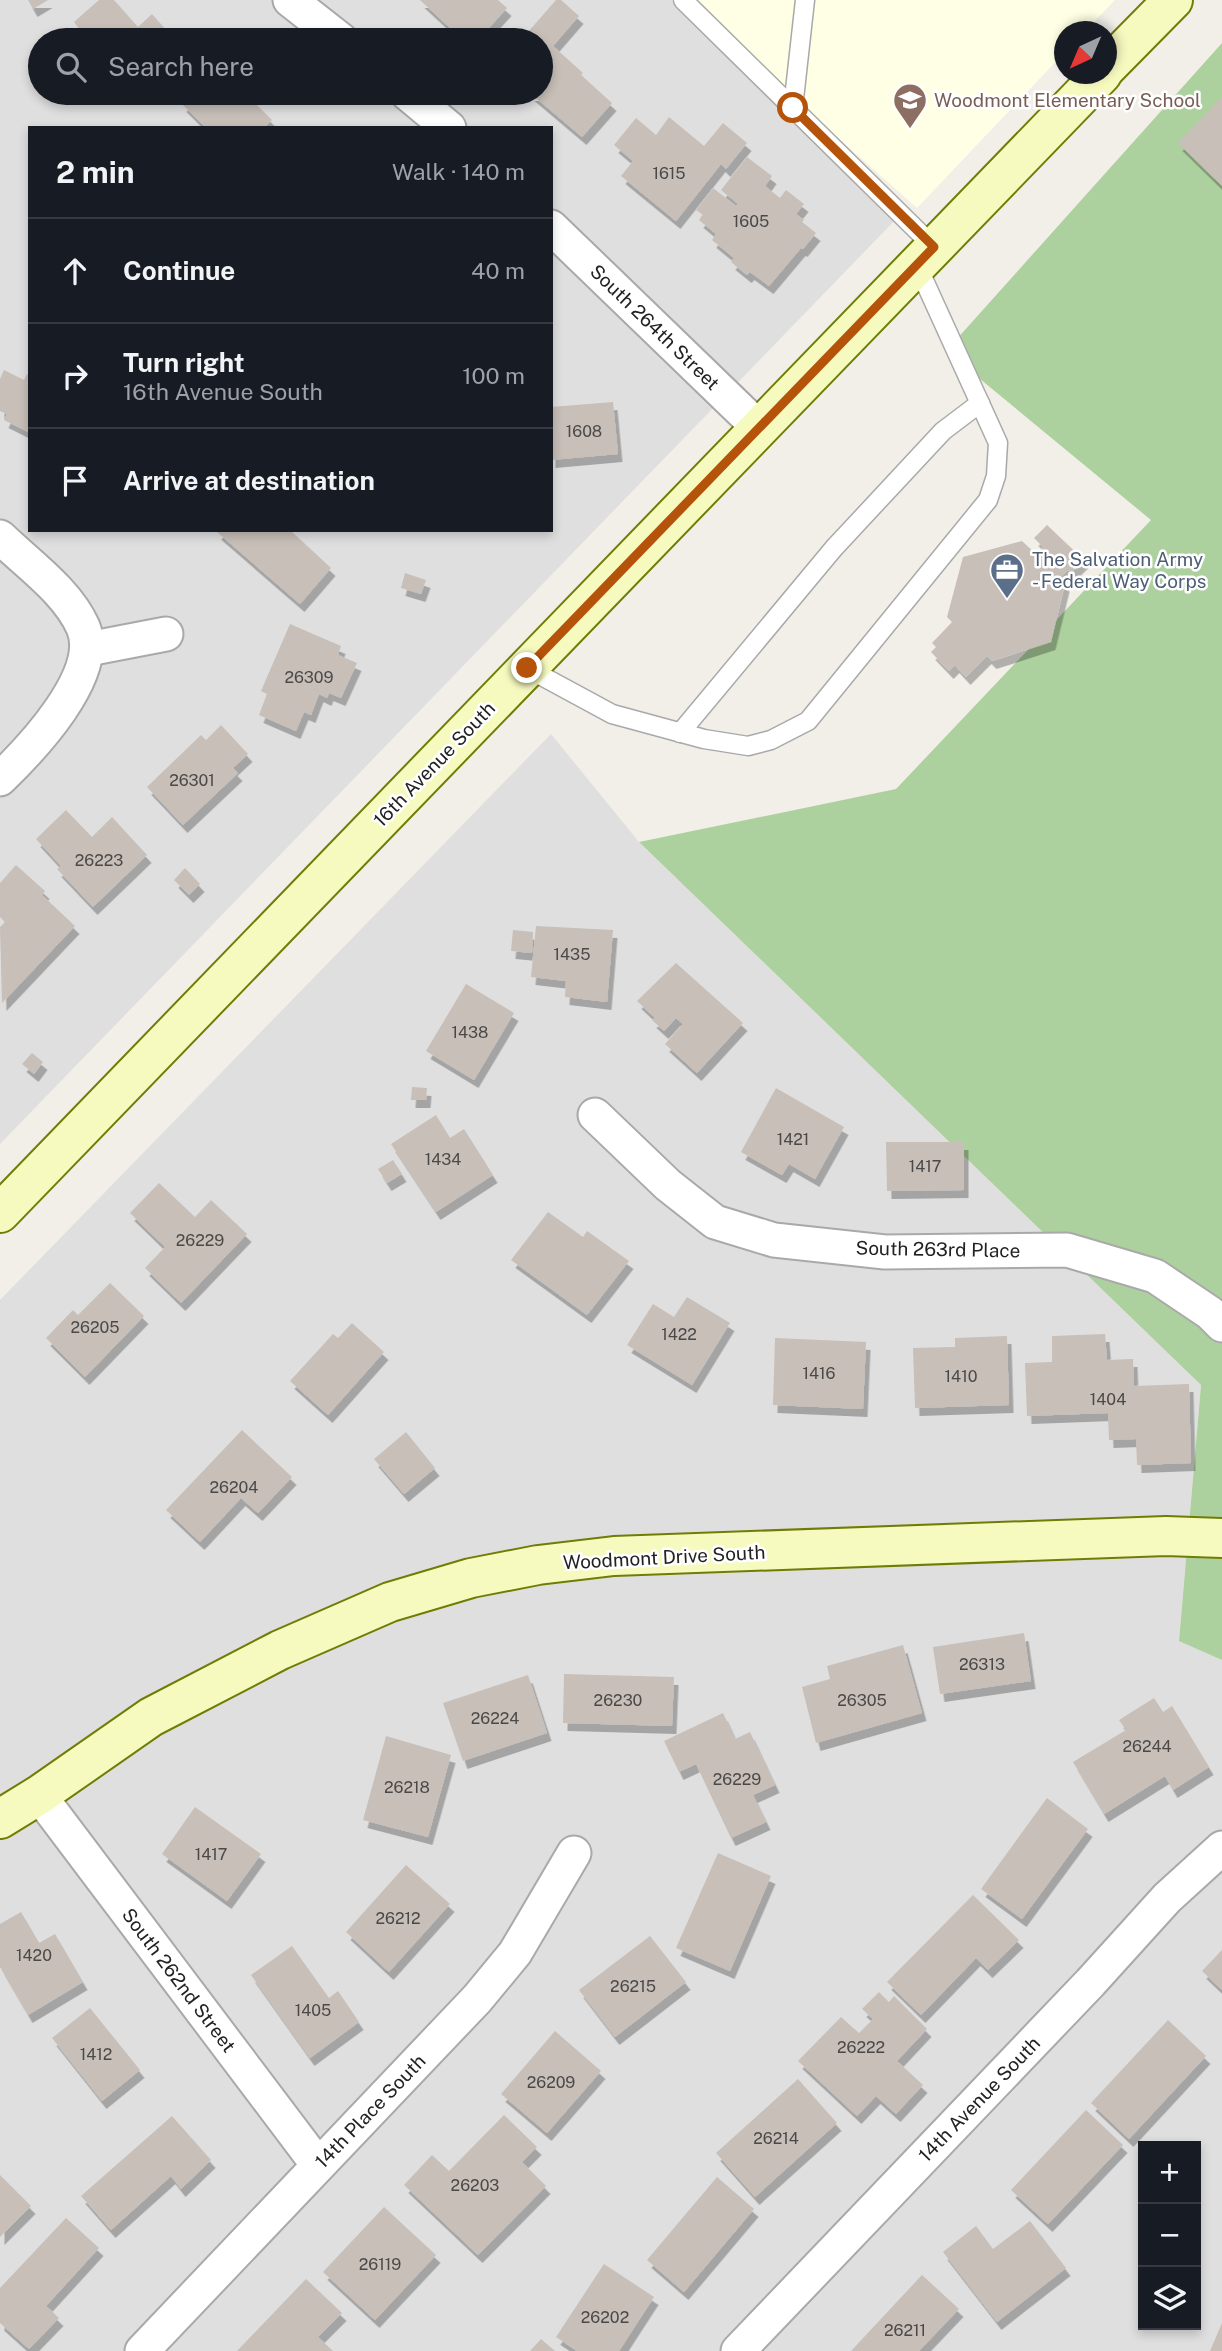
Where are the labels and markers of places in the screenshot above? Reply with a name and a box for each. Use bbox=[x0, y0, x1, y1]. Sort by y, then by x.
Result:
school or university icon: Woodmont Elementary School bbox=[891, 81, 929, 130]
place label: Woodmont Elementary School bbox=[934, 89, 1201, 111]
place label: The Salvation Army - Federal Way Corps bbox=[1032, 548, 1206, 592]
office icon: The Salvation Army - Federal Way Corps bbox=[988, 551, 1026, 600]

